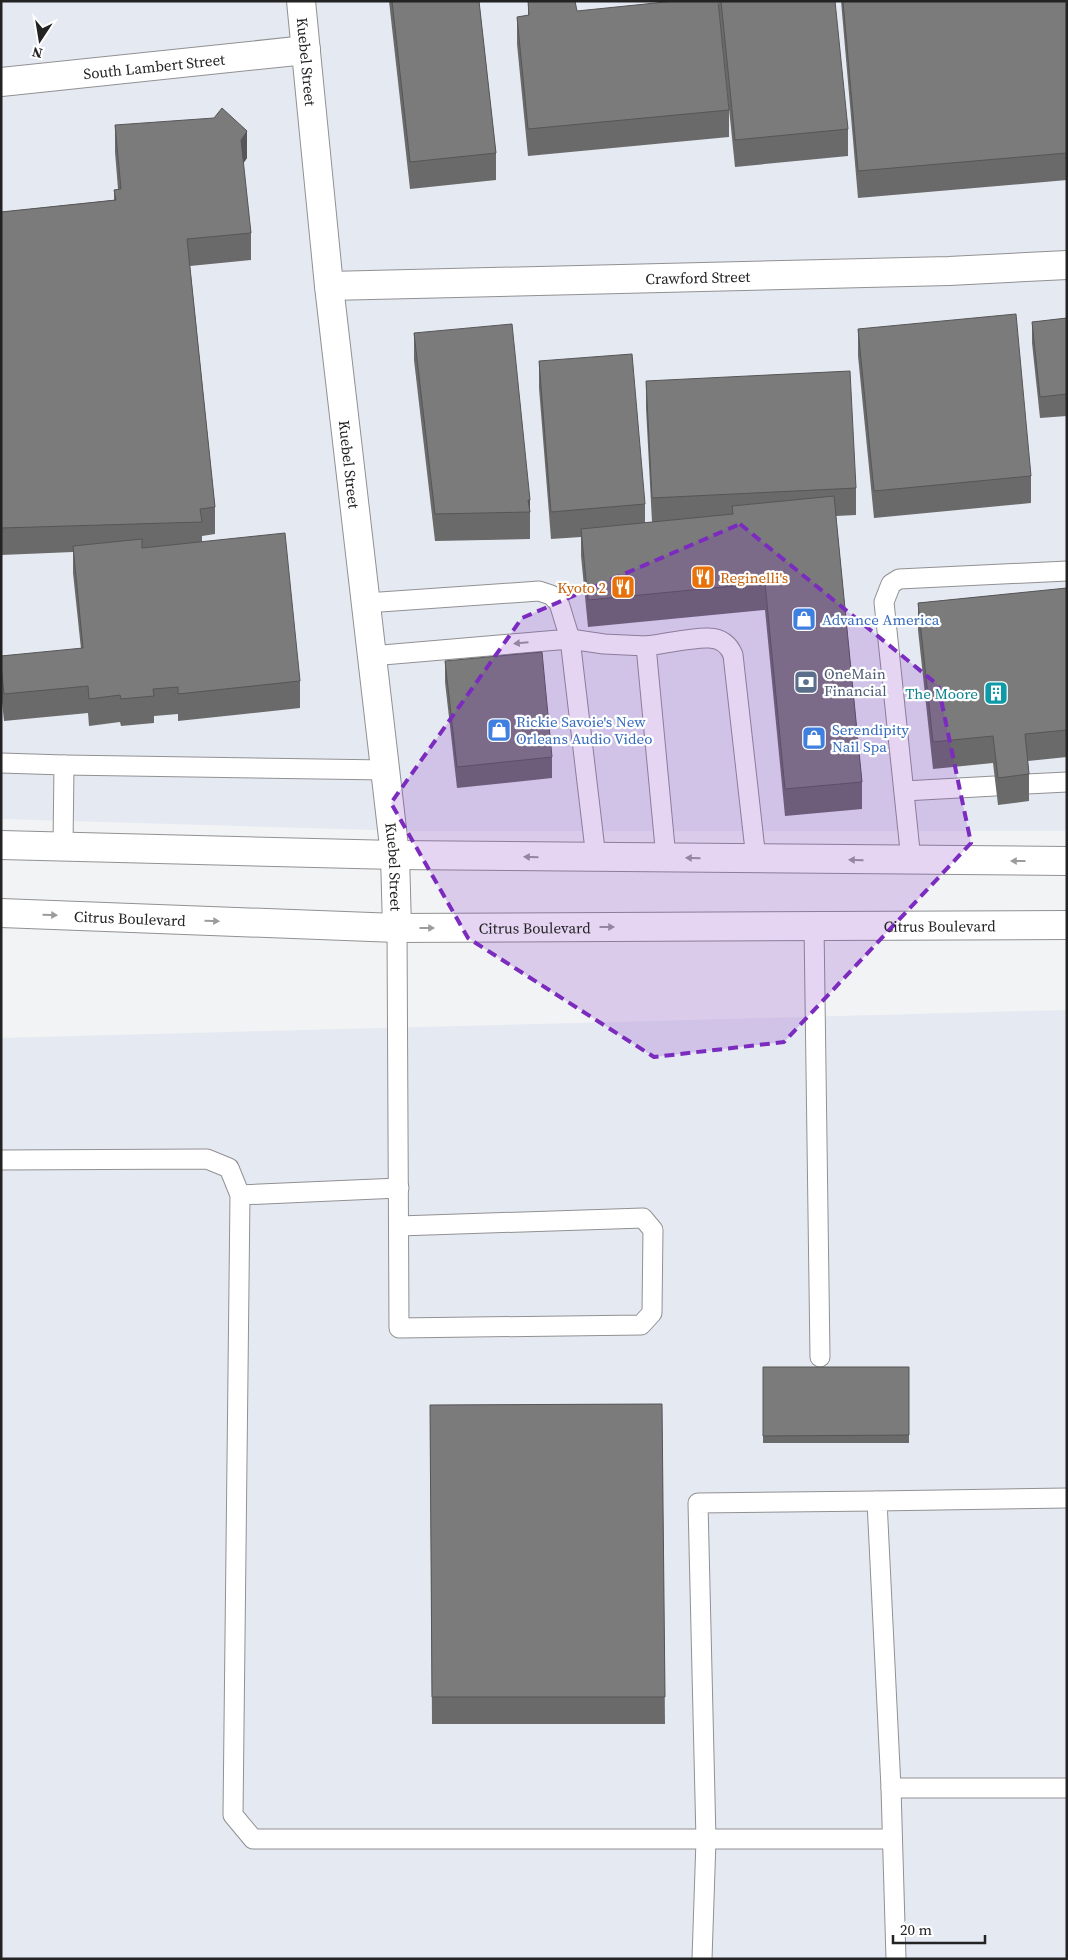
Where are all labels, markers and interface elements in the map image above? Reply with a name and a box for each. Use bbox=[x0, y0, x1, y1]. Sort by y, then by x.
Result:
north arrow bbox=[15, 15, 65, 65]
street label: Kuebel Street bbox=[292, 16, 322, 107]
text: N bbox=[30, 42, 44, 64]
street label: South Lambert Street bbox=[82, 48, 226, 84]
street label: Crawford Street bbox=[645, 265, 751, 289]
street label: Kuebel Street bbox=[334, 419, 365, 510]
restaurant icon: Reginelli's bbox=[690, 564, 716, 590]
place label: Reginelli's bbox=[720, 567, 788, 588]
restaurant icon: Kyoto 2 bbox=[610, 574, 636, 600]
place label: Kyoto 2 bbox=[557, 577, 606, 598]
shop icon: Advance America bbox=[791, 606, 817, 632]
place label: Advance America bbox=[822, 609, 940, 630]
one-way arrow bbox=[513, 639, 529, 647]
place label: OneMain Financial bbox=[824, 663, 887, 701]
bank icon: OneMain Financial bbox=[793, 669, 819, 695]
building icon: The Moore bbox=[983, 680, 1009, 706]
place label: The Moore bbox=[905, 683, 978, 704]
place label: Rickie Savoie's New Orleans Audio Video bbox=[516, 711, 652, 749]
shop icon: Rickie Savoie's New Orleans Audio Video bbox=[486, 717, 512, 743]
place label: Serendipity Nail Spa bbox=[832, 719, 909, 757]
shop icon: Serendipity Nail Spa bbox=[801, 725, 827, 751]
street label: Kuebel Street bbox=[381, 821, 407, 912]
one-way arrow bbox=[522, 853, 538, 861]
one-way arrow bbox=[685, 854, 701, 862]
one-way arrow bbox=[847, 856, 863, 864]
one-way arrow bbox=[1010, 857, 1026, 865]
street label: Citrus Boulevard bbox=[74, 905, 187, 931]
one-way arrow bbox=[42, 911, 58, 919]
street label: Citrus Boulevard bbox=[884, 915, 996, 936]
one-way arrow bbox=[205, 917, 221, 925]
street label: Citrus Boulevard bbox=[479, 917, 591, 938]
one-way arrow bbox=[599, 923, 615, 931]
one-way arrow bbox=[419, 924, 435, 932]
scale bar bbox=[893, 1912, 986, 1944]
text: 20 m bbox=[900, 1919, 932, 1940]

